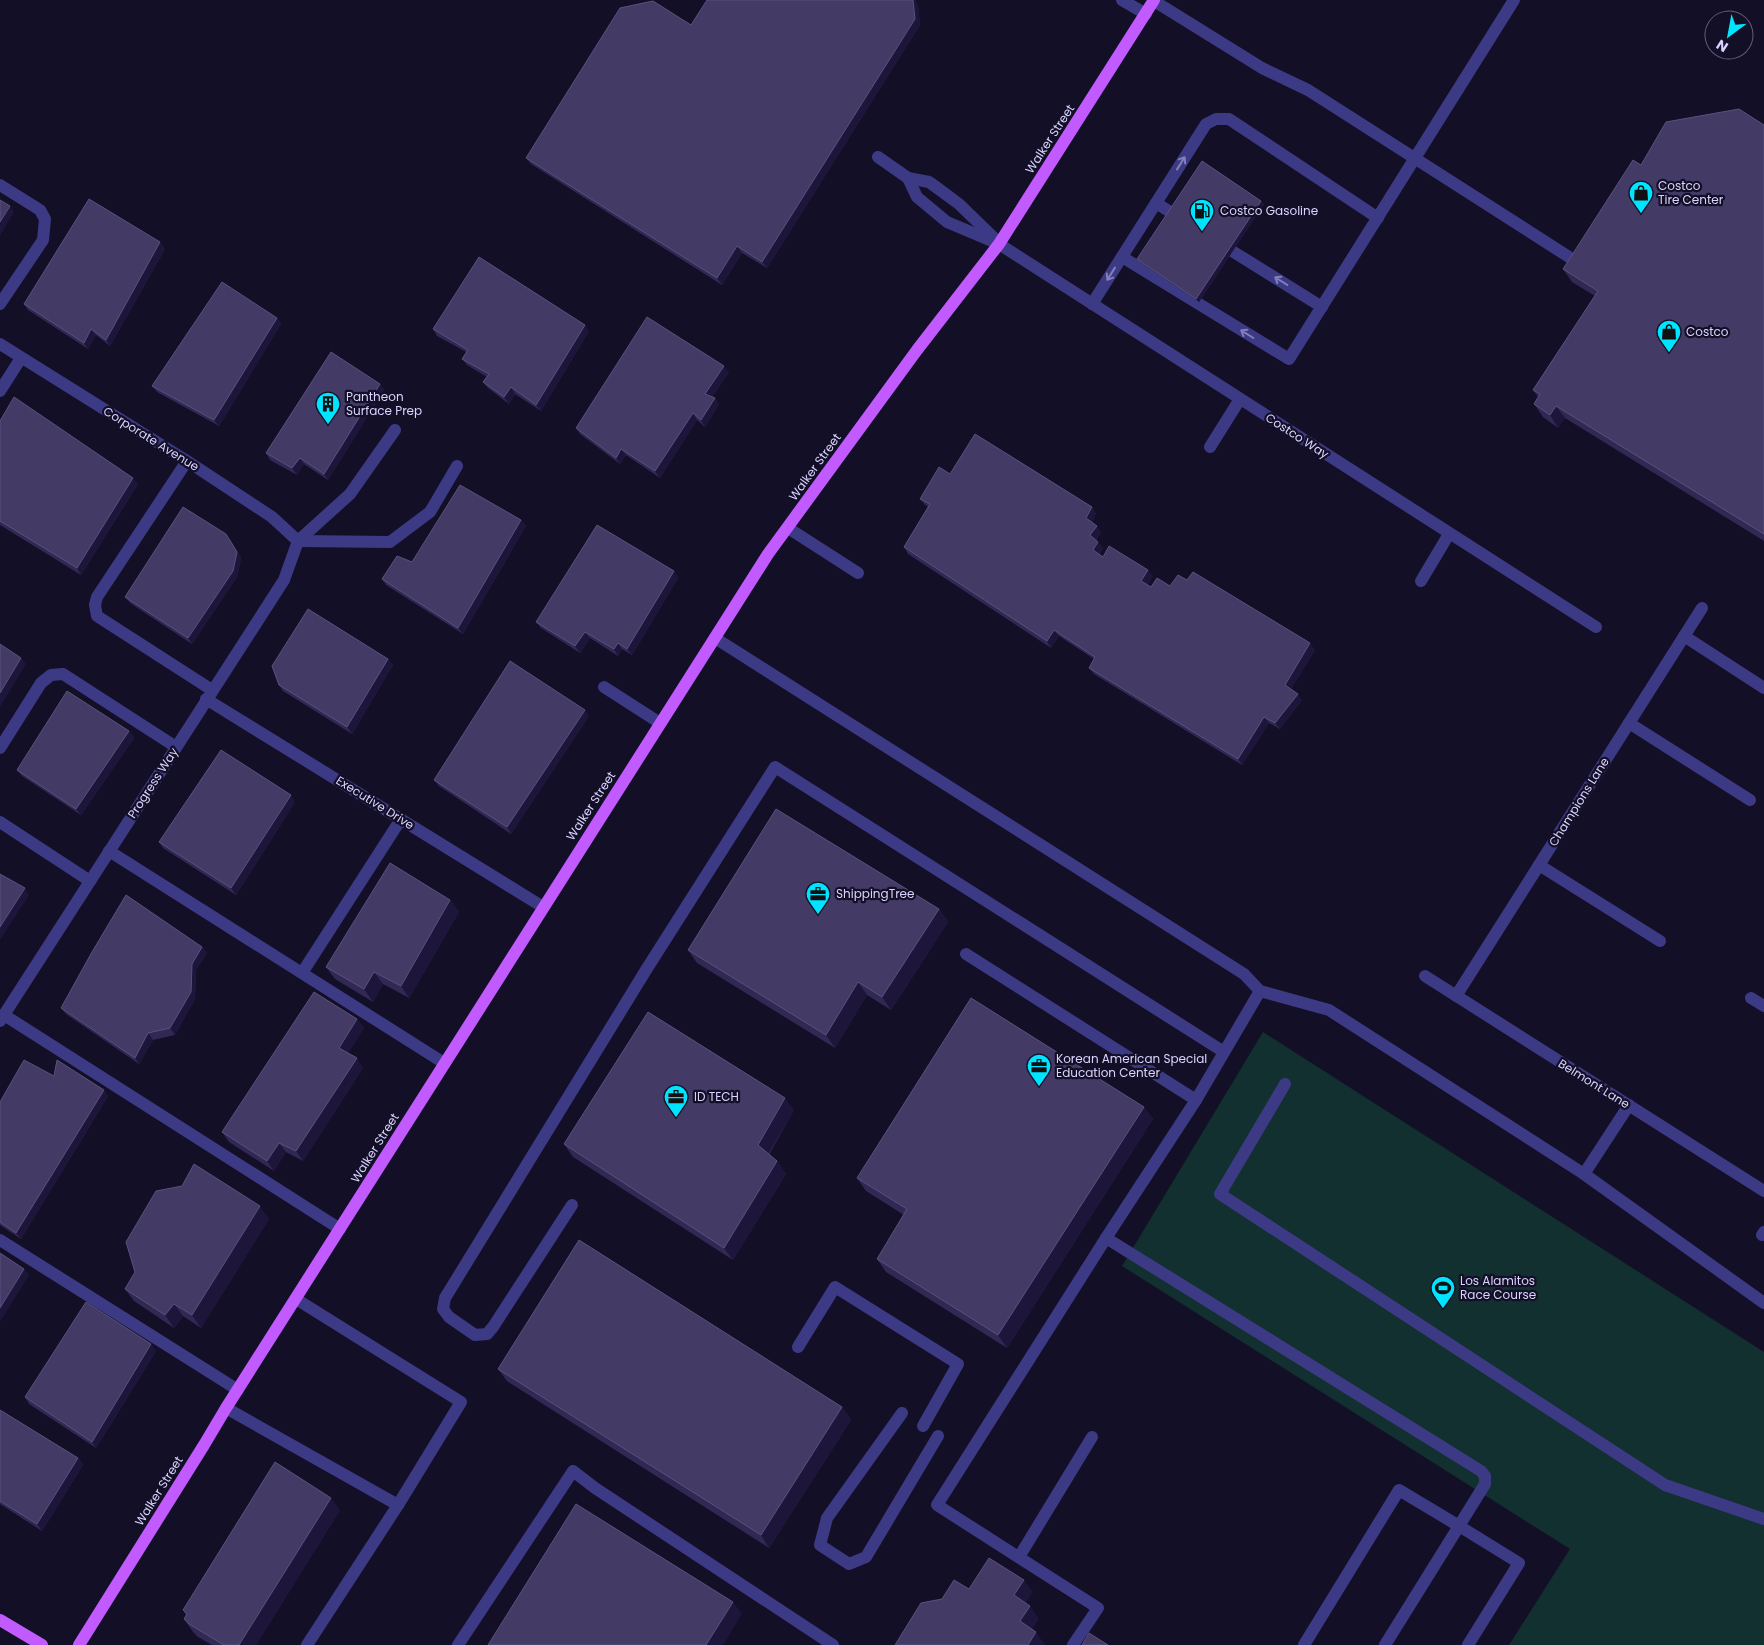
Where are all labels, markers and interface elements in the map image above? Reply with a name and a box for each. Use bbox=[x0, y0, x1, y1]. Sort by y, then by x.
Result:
north arrow bbox=[1704, 10, 1754, 60]
text: N bbox=[1712, 35, 1732, 57]
street label: Walker Street bbox=[1021, 101, 1078, 177]
one-way arrow bbox=[1176, 157, 1186, 171]
place label: Costco Tire Center bbox=[1658, 177, 1724, 208]
shop icon: Costco Tire Center bbox=[1628, 180, 1654, 214]
fuel station icon: Costco Gasoline bbox=[1189, 198, 1215, 232]
place label: Costco Gasoline bbox=[1220, 202, 1318, 219]
one-way arrow bbox=[1106, 266, 1116, 280]
one-way arrow bbox=[1274, 276, 1288, 286]
shop icon: Costco bbox=[1656, 319, 1682, 353]
place label: Costco bbox=[1686, 323, 1729, 340]
one-way arrow bbox=[1241, 328, 1255, 338]
place label: Pantheon Surface Prep bbox=[346, 388, 422, 419]
building icon: Pantheon Surface Prep bbox=[315, 391, 341, 425]
street label: Corporate Avenue bbox=[100, 402, 202, 475]
street label: Costco Way bbox=[1262, 409, 1332, 463]
street label: Walker Street bbox=[784, 430, 845, 504]
street label: Progress Way bbox=[123, 744, 182, 822]
street label: Champions Lane bbox=[1544, 754, 1613, 849]
street label: Walker Street bbox=[562, 768, 619, 844]
street label: Executive Drive bbox=[333, 772, 418, 833]
office icon: ShippingTree bbox=[805, 881, 831, 915]
place label: ShippingTree bbox=[836, 885, 915, 902]
place label: Korean American Special Education Center bbox=[1056, 1050, 1207, 1081]
office icon: Korean American Special Education Center bbox=[1026, 1053, 1052, 1087]
street label: Belmont Lane bbox=[1555, 1055, 1633, 1112]
office icon: ID TECH bbox=[663, 1084, 689, 1118]
place label: ID TECH bbox=[694, 1088, 739, 1105]
street label: Walker Street bbox=[346, 1110, 403, 1186]
place label: Los Alamitos Race Course bbox=[1460, 1272, 1536, 1303]
sports icon: Los Alamitos Race Course bbox=[1430, 1275, 1456, 1309]
street label: Walker Street bbox=[130, 1453, 187, 1529]

